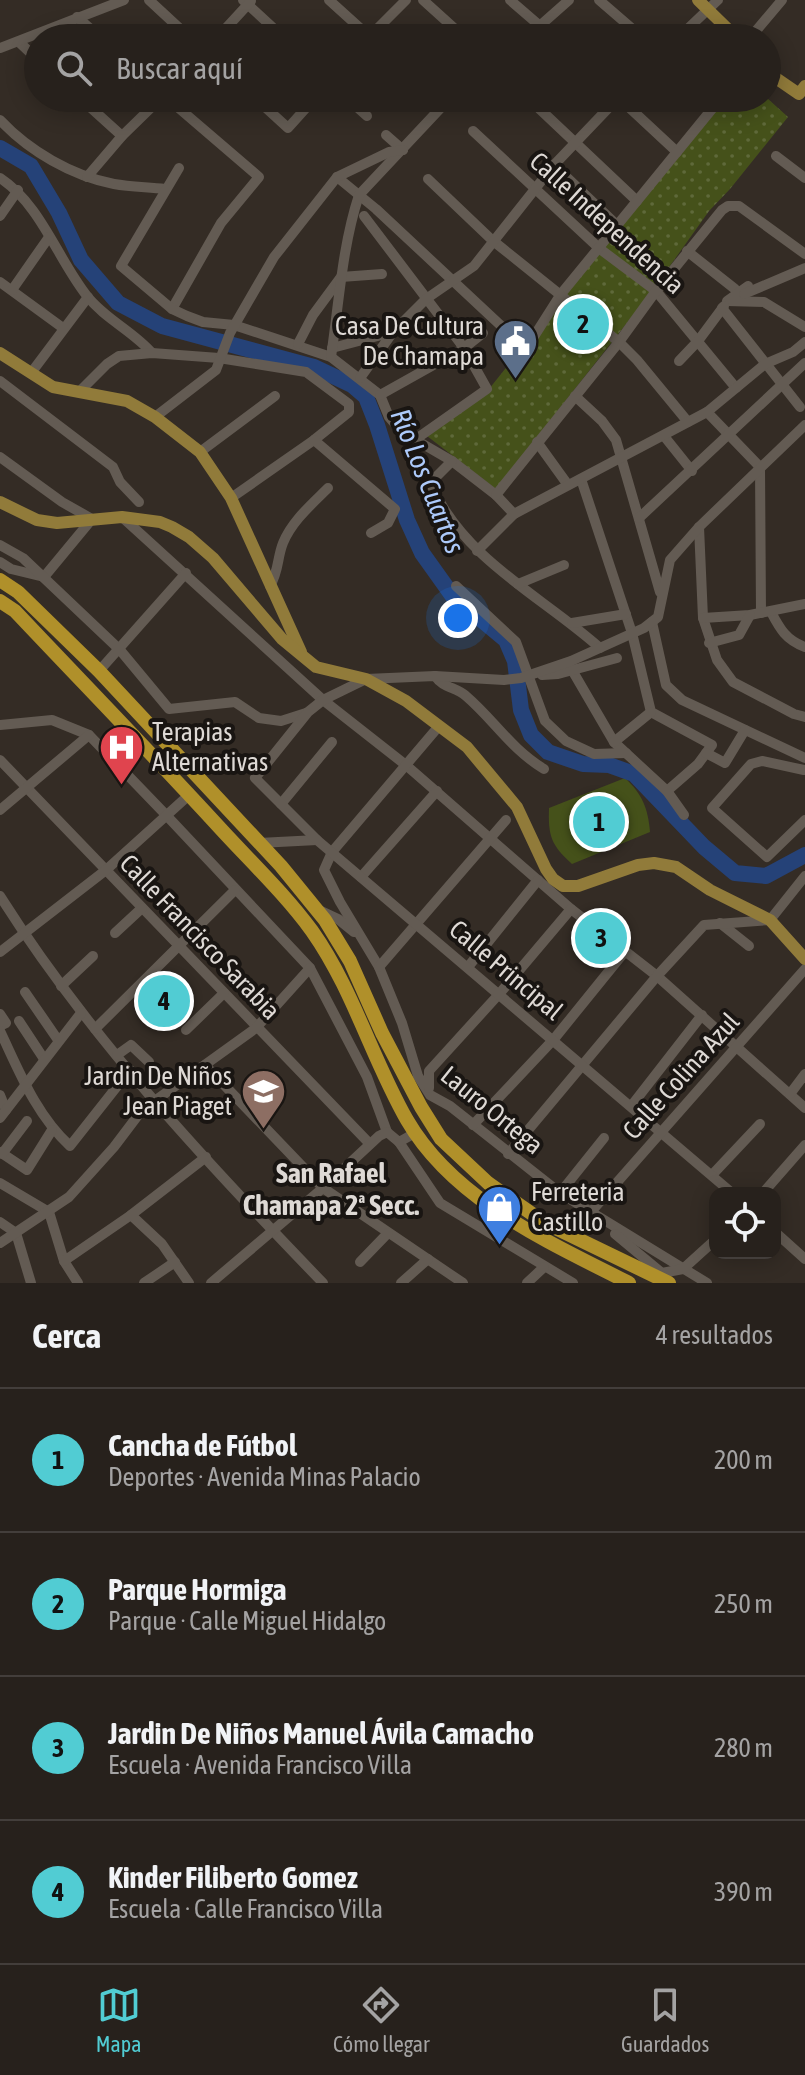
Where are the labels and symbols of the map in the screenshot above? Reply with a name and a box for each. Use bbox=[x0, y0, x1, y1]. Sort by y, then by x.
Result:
street label: Calle Independencia bbox=[524, 146, 690, 300]
pin: 2 bbox=[557, 294, 609, 354]
place label: Casa De Cultura De Chamapa bbox=[335, 311, 484, 371]
public building icon: Casa De Cultura De Chamapa bbox=[491, 317, 539, 380]
water label: Río Los Cuartos bbox=[384, 404, 472, 558]
your location bbox=[438, 598, 478, 638]
place label: Terapias Alternativas bbox=[152, 717, 268, 777]
hospital icon: Terapias Alternativas bbox=[97, 723, 145, 786]
pin: 1 bbox=[573, 792, 625, 852]
street label: Calle Francisco Sarabia bbox=[114, 848, 286, 1026]
pin: 3 bbox=[575, 908, 627, 968]
street label: Calle Principal bbox=[443, 914, 569, 1026]
pin: 4 bbox=[138, 971, 190, 1031]
street label: Calle Colina Azul bbox=[617, 1007, 746, 1145]
street label: Lauro Ortega bbox=[435, 1060, 549, 1160]
place label: Jardin De Niños Jean Piaget bbox=[84, 1061, 232, 1121]
school or university icon: Jardin De Niños Jean Piaget bbox=[239, 1067, 287, 1130]
district label: San Rafael Chamapa 2ª Secc. bbox=[243, 1157, 419, 1221]
place label: Ferreteria Castillo bbox=[531, 1177, 625, 1237]
shop icon: Ferreteria Castillo bbox=[476, 1183, 524, 1246]

